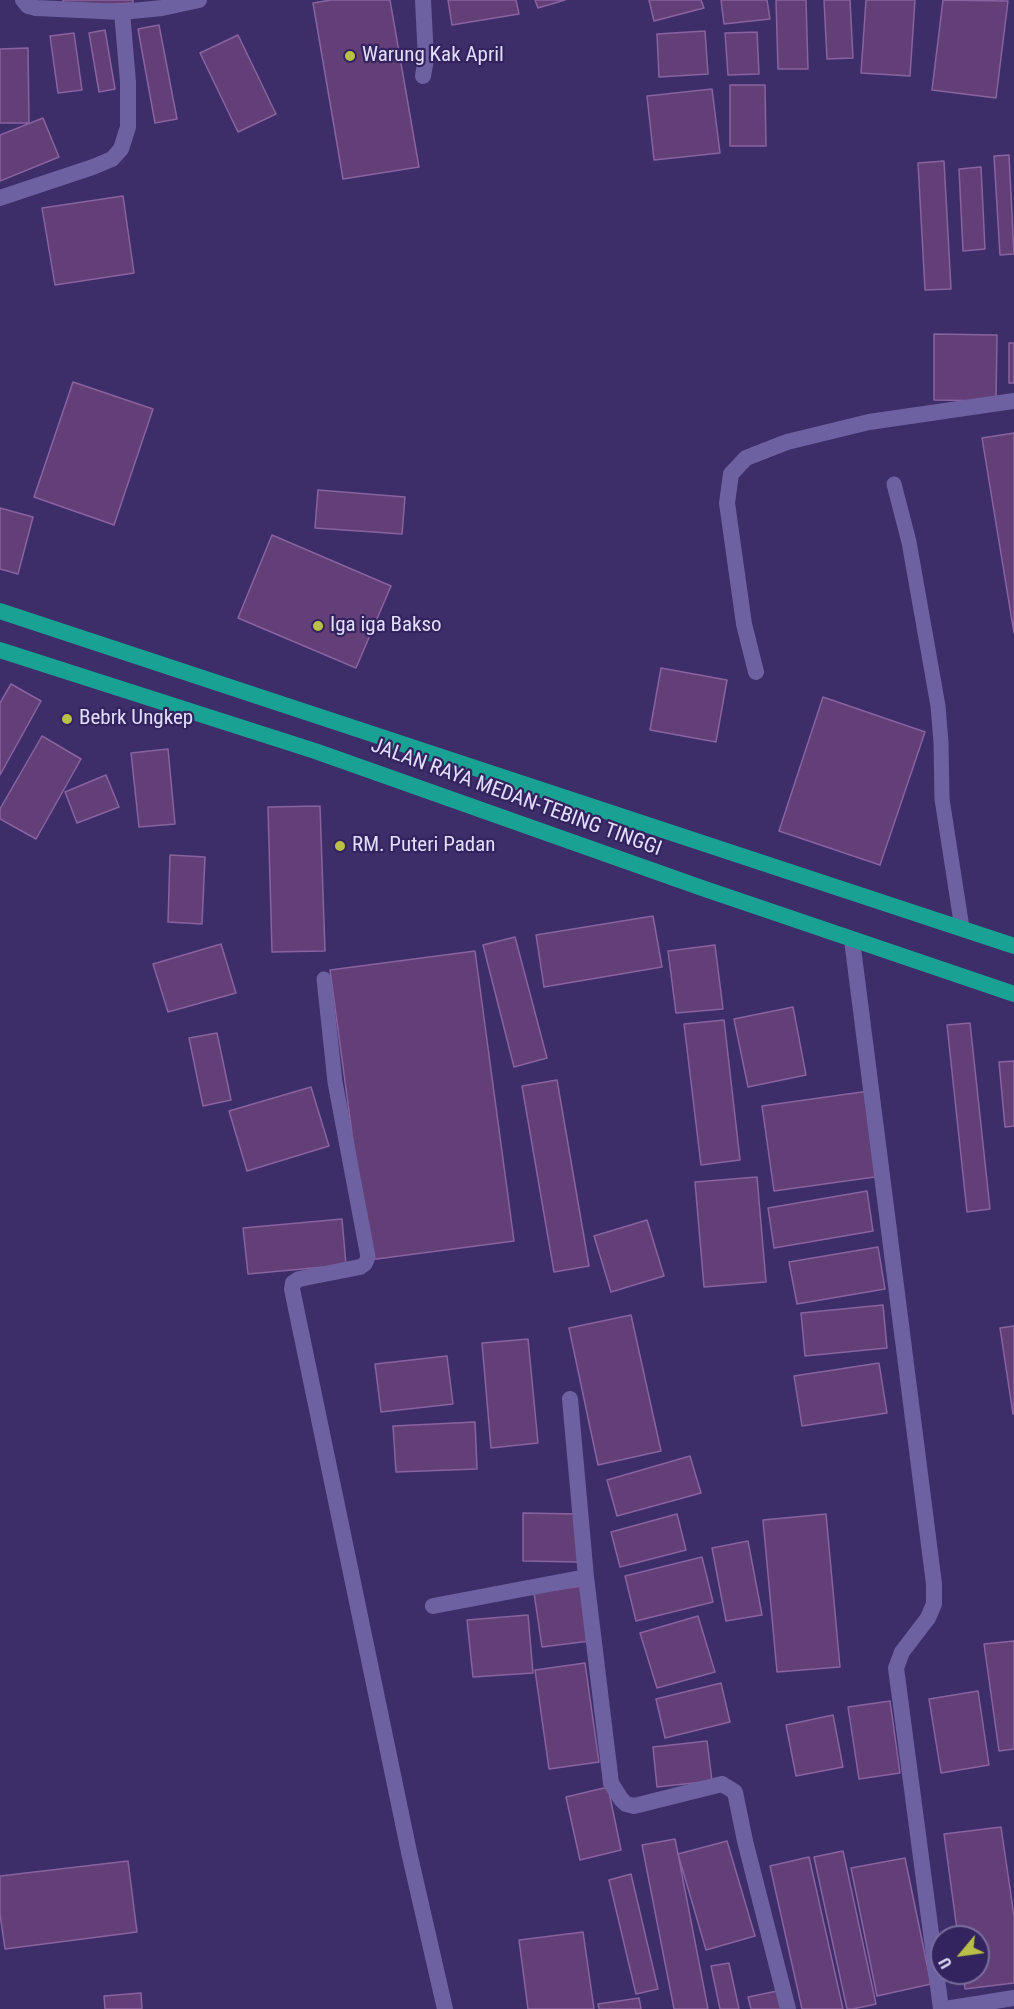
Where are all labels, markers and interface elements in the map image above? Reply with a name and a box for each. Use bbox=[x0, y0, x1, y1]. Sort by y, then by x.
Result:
place label: Warung Kak April bbox=[362, 43, 504, 69]
marker: Warung Kak April bbox=[343, 49, 357, 63]
place label: Iga iga Bakso bbox=[330, 613, 442, 639]
marker: Iga iga Bakso bbox=[311, 619, 325, 633]
place label: Bebrk Ungkep bbox=[79, 706, 193, 732]
marker: Bebrk Ungkep bbox=[60, 712, 74, 726]
street label: JALAN RAYA MEDAN-TEBING TINGGI bbox=[367, 734, 665, 862]
place label: RM. Puteri Padan bbox=[352, 833, 495, 859]
marker: RM. Puteri Padan bbox=[333, 839, 347, 853]
north arrow bbox=[930, 1925, 990, 1985]
text: U bbox=[935, 1954, 956, 1972]

